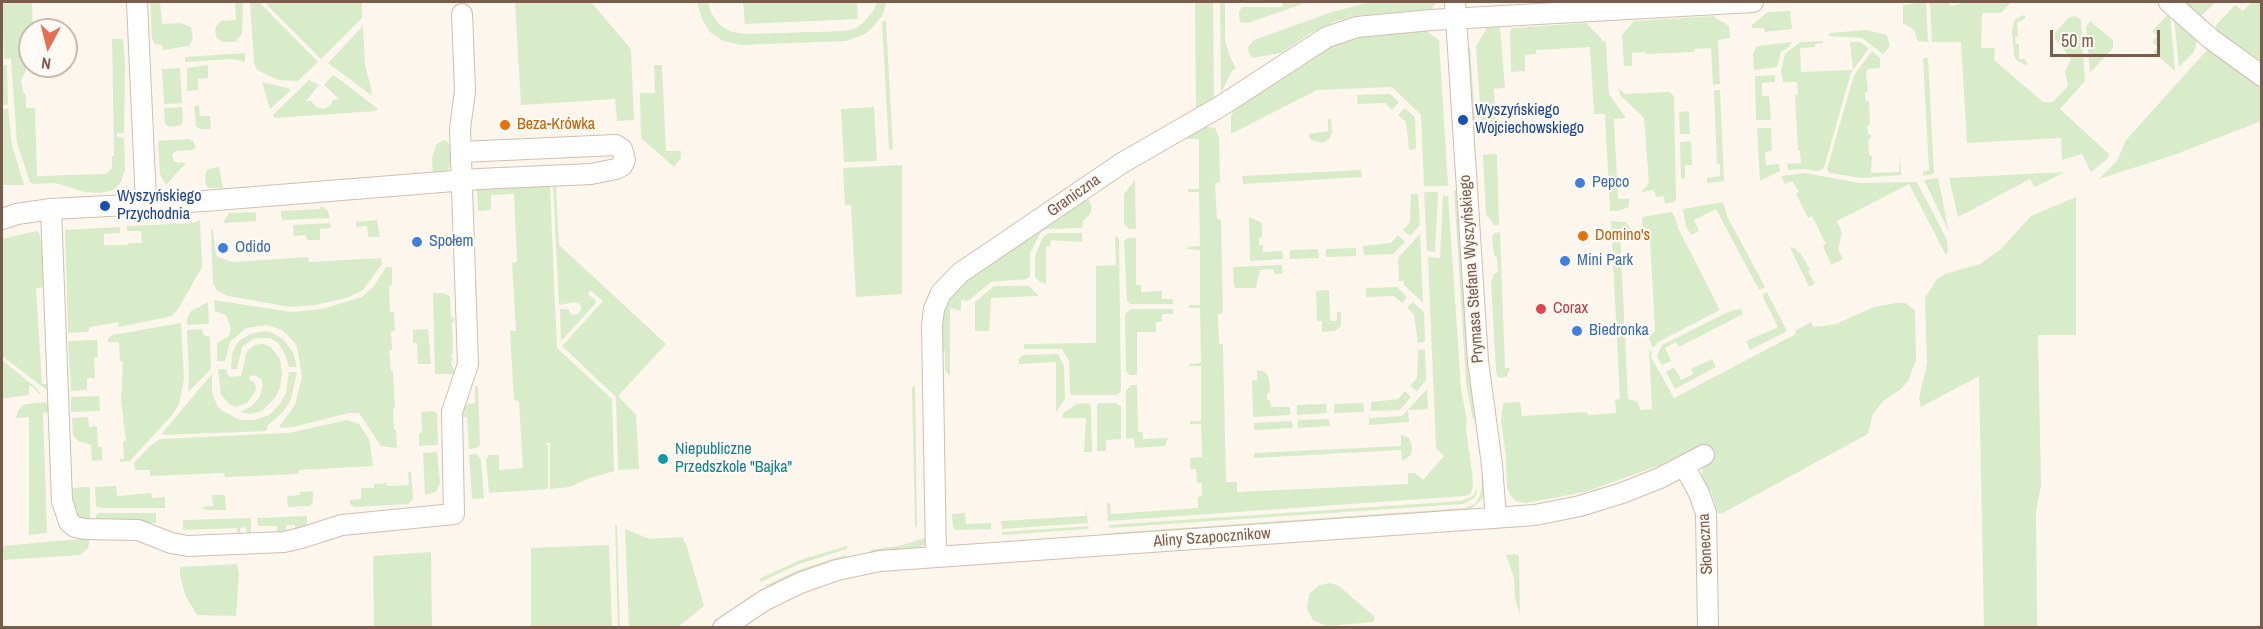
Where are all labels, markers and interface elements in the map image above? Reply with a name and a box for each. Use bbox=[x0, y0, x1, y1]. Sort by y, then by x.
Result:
north arrow bbox=[18, 18, 78, 78]
scale bar bbox=[2053, 18, 2162, 56]
text: 50 m bbox=[2061, 28, 2094, 53]
text: N bbox=[40, 52, 52, 75]
place label: Wyszyńskiego Wojciechowskiego bbox=[1475, 101, 1584, 139]
marker: Wyszyńskiego Wojciechowskiego bbox=[1456, 113, 1470, 127]
place label: Beza-Krówka bbox=[517, 115, 595, 135]
marker: Beza-Krówka bbox=[498, 118, 512, 132]
street label: Graniczna bbox=[1044, 171, 1104, 221]
place label: Pepco bbox=[1592, 173, 1629, 193]
street label: Prymasa Stefana Wyszyńskiego bbox=[1456, 174, 1488, 364]
marker: Pepco bbox=[1573, 176, 1587, 190]
place label: Wyszyńskiego Przychodnia bbox=[117, 187, 201, 225]
marker: Wyszyńskiego Przychodnia bbox=[98, 199, 112, 213]
place label: Domino's bbox=[1595, 226, 1650, 246]
marker: Domino's bbox=[1576, 229, 1590, 243]
place label: Społem bbox=[429, 232, 473, 252]
marker: Społem bbox=[410, 235, 424, 249]
place label: Odido bbox=[235, 238, 271, 258]
marker: Odido bbox=[216, 241, 230, 255]
place label: Mini Park bbox=[1577, 251, 1633, 271]
marker: Mini Park bbox=[1558, 254, 1572, 268]
place label: Corax bbox=[1553, 299, 1588, 319]
marker: Corax bbox=[1534, 302, 1548, 316]
place label: Biedronka bbox=[1589, 321, 1649, 341]
marker: Biedronka bbox=[1570, 324, 1584, 338]
place label: Niepubliczne Przedszkole "Bajka" bbox=[675, 440, 792, 478]
marker: Niepubliczne Przedszkole "Bajka" bbox=[656, 452, 670, 466]
street label: Słoneczna bbox=[1695, 513, 1717, 575]
street label: Aliny Szapocznikow bbox=[1153, 524, 1271, 552]

